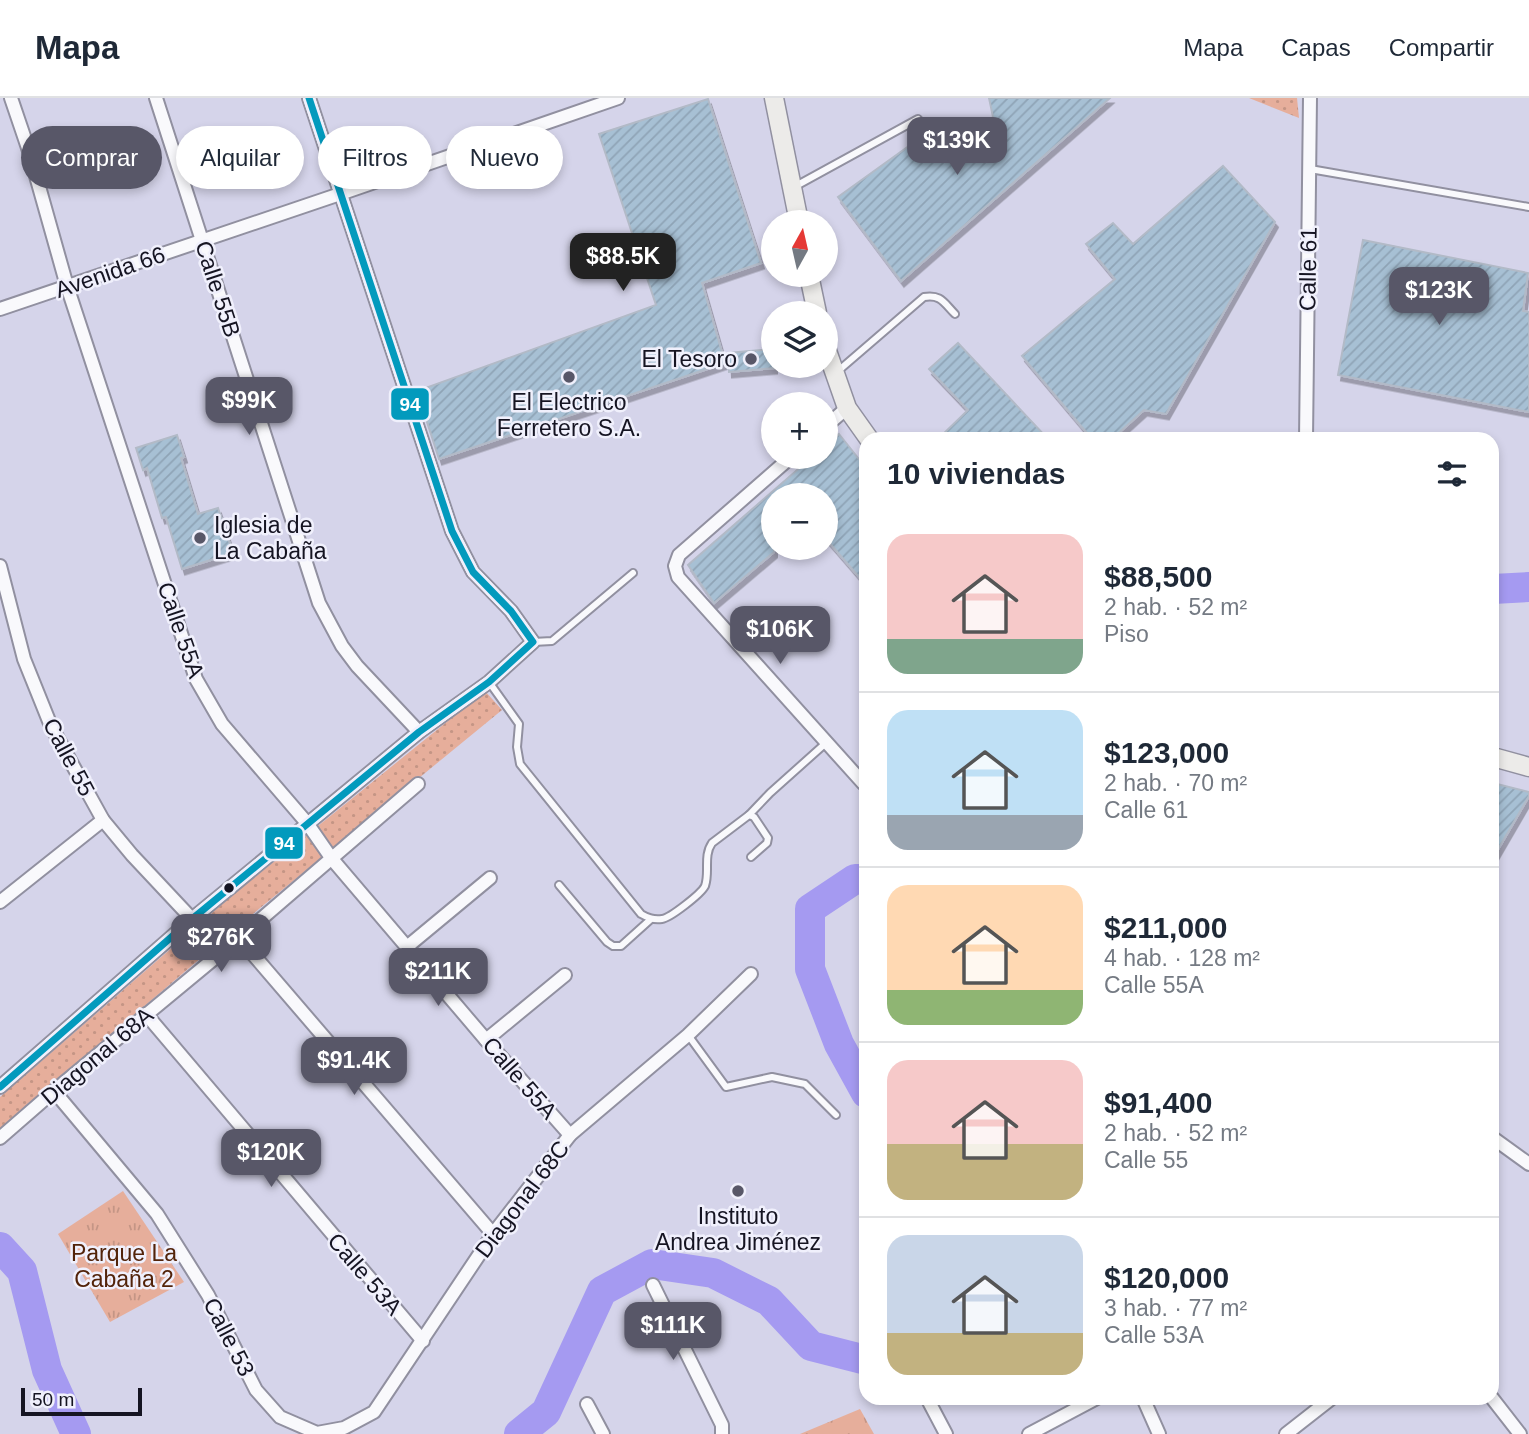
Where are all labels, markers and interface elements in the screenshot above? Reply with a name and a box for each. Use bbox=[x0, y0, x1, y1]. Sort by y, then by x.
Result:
text: Mapa bbox=[35, 29, 119, 66]
text: Mapa bbox=[1183, 34, 1243, 61]
text: Capas bbox=[1281, 34, 1351, 61]
text: Compartir bbox=[1389, 34, 1494, 61]
pin: $139K bbox=[908, 118, 1006, 177]
chip: Comprar bbox=[21, 126, 162, 189]
chip: Alquilar bbox=[176, 126, 304, 189]
chip: Filtros bbox=[318, 126, 432, 189]
chip: Nuevo bbox=[446, 126, 563, 189]
text: $139K bbox=[923, 127, 991, 153]
north arrow bbox=[761, 210, 838, 287]
map controls bbox=[761, 210, 838, 560]
street label: Calle 61 bbox=[1294, 227, 1322, 311]
pin: $88.5K bbox=[566, 234, 680, 293]
street label: Calle 55B bbox=[190, 238, 246, 340]
street label: Avenida 66 bbox=[52, 241, 168, 303]
text: $88.5K bbox=[586, 243, 660, 269]
pin: $123K bbox=[1390, 268, 1488, 327]
text: $123K bbox=[1405, 277, 1473, 303]
button: layers bbox=[761, 301, 838, 378]
place label: El Tesoro bbox=[642, 346, 737, 372]
marker: El Tesoro bbox=[743, 351, 759, 367]
marker: El Electrico Ferretero S.A. bbox=[561, 369, 577, 385]
pin: $99K bbox=[208, 378, 290, 437]
text: $99K bbox=[222, 387, 276, 413]
line badge: 94 bbox=[390, 387, 430, 421]
place label: El Electrico Ferretero S.A. bbox=[497, 389, 641, 441]
button: + bbox=[761, 392, 838, 469]
text: 94 bbox=[399, 394, 421, 415]
icon: filters bbox=[1433, 455, 1471, 493]
text: 10 viviendas bbox=[887, 457, 1065, 490]
button: − bbox=[761, 483, 838, 560]
place label: Iglesia de La Cabaña bbox=[214, 512, 327, 564]
marker: Iglesia de La Cabaña bbox=[192, 530, 208, 546]
text: $88,500 bbox=[1104, 560, 1212, 593]
icon: home bbox=[943, 562, 1027, 646]
street label: Calle 55A bbox=[152, 579, 210, 682]
text: 2 hab. · 52 m² bbox=[1104, 594, 1247, 620]
pin: $106K bbox=[731, 606, 829, 666]
text: $106K bbox=[746, 616, 814, 642]
text: Piso bbox=[1104, 621, 1149, 647]
street label: Calle 55 bbox=[38, 714, 100, 800]
text: $123,000 bbox=[1104, 736, 1229, 769]
icon: home bbox=[943, 738, 1027, 822]
text: 2 hab. · 70 m² bbox=[1104, 770, 1247, 796]
text: Calle 61 bbox=[1104, 797, 1188, 823]
line badge: 94 bbox=[264, 826, 304, 860]
text: 94 bbox=[273, 833, 295, 854]
unlabelled marker bbox=[222, 881, 236, 895]
text: $211,000 bbox=[1104, 911, 1227, 944]
icon: home bbox=[943, 913, 1027, 997]
pin: $276K bbox=[172, 914, 270, 974]
text: $276K bbox=[187, 924, 255, 950]
text: 4 hab. · 128 m² bbox=[1104, 945, 1260, 971]
pin: $211K bbox=[389, 948, 487, 1008]
text: $211K bbox=[405, 958, 471, 984]
text: Calle 55A bbox=[1104, 972, 1204, 998]
street label: Diagonal 68A bbox=[36, 1001, 159, 1110]
street label: Calle 55A bbox=[477, 1032, 563, 1125]
pin: $91.4K bbox=[297, 1038, 411, 1097]
text: $91.4K bbox=[317, 1047, 391, 1073]
text: $91,400 bbox=[1104, 1086, 1212, 1119]
icon: home bbox=[943, 1088, 1027, 1172]
text: 2 hab. · 52 m² bbox=[1104, 1120, 1247, 1146]
pin: $120K bbox=[222, 1130, 320, 1189]
street label: Diagonal 68C bbox=[470, 1136, 574, 1262]
text: $120K bbox=[237, 1139, 305, 1165]
text: Calle 55 bbox=[1104, 1147, 1188, 1173]
marker: Instituto Andrea Jiménez bbox=[730, 1183, 746, 1199]
place label: Instituto Andrea Jiménez bbox=[655, 1203, 821, 1255]
street label: Calle 53A bbox=[322, 1228, 408, 1321]
park label: Parque La Cabaña 2 bbox=[71, 1240, 177, 1292]
text: $120,000 bbox=[1104, 1261, 1229, 1294]
icon: home bbox=[943, 1263, 1027, 1347]
street label: Calle 53 bbox=[198, 1294, 260, 1380]
text: 3 hab. · 77 m² bbox=[1104, 1295, 1247, 1321]
pin: $111K bbox=[624, 1302, 722, 1362]
text: $111K bbox=[640, 1312, 706, 1338]
text: Calle 53A bbox=[1104, 1322, 1204, 1348]
scale bar bbox=[21, 1385, 142, 1417]
text: 50 m bbox=[32, 1389, 74, 1410]

